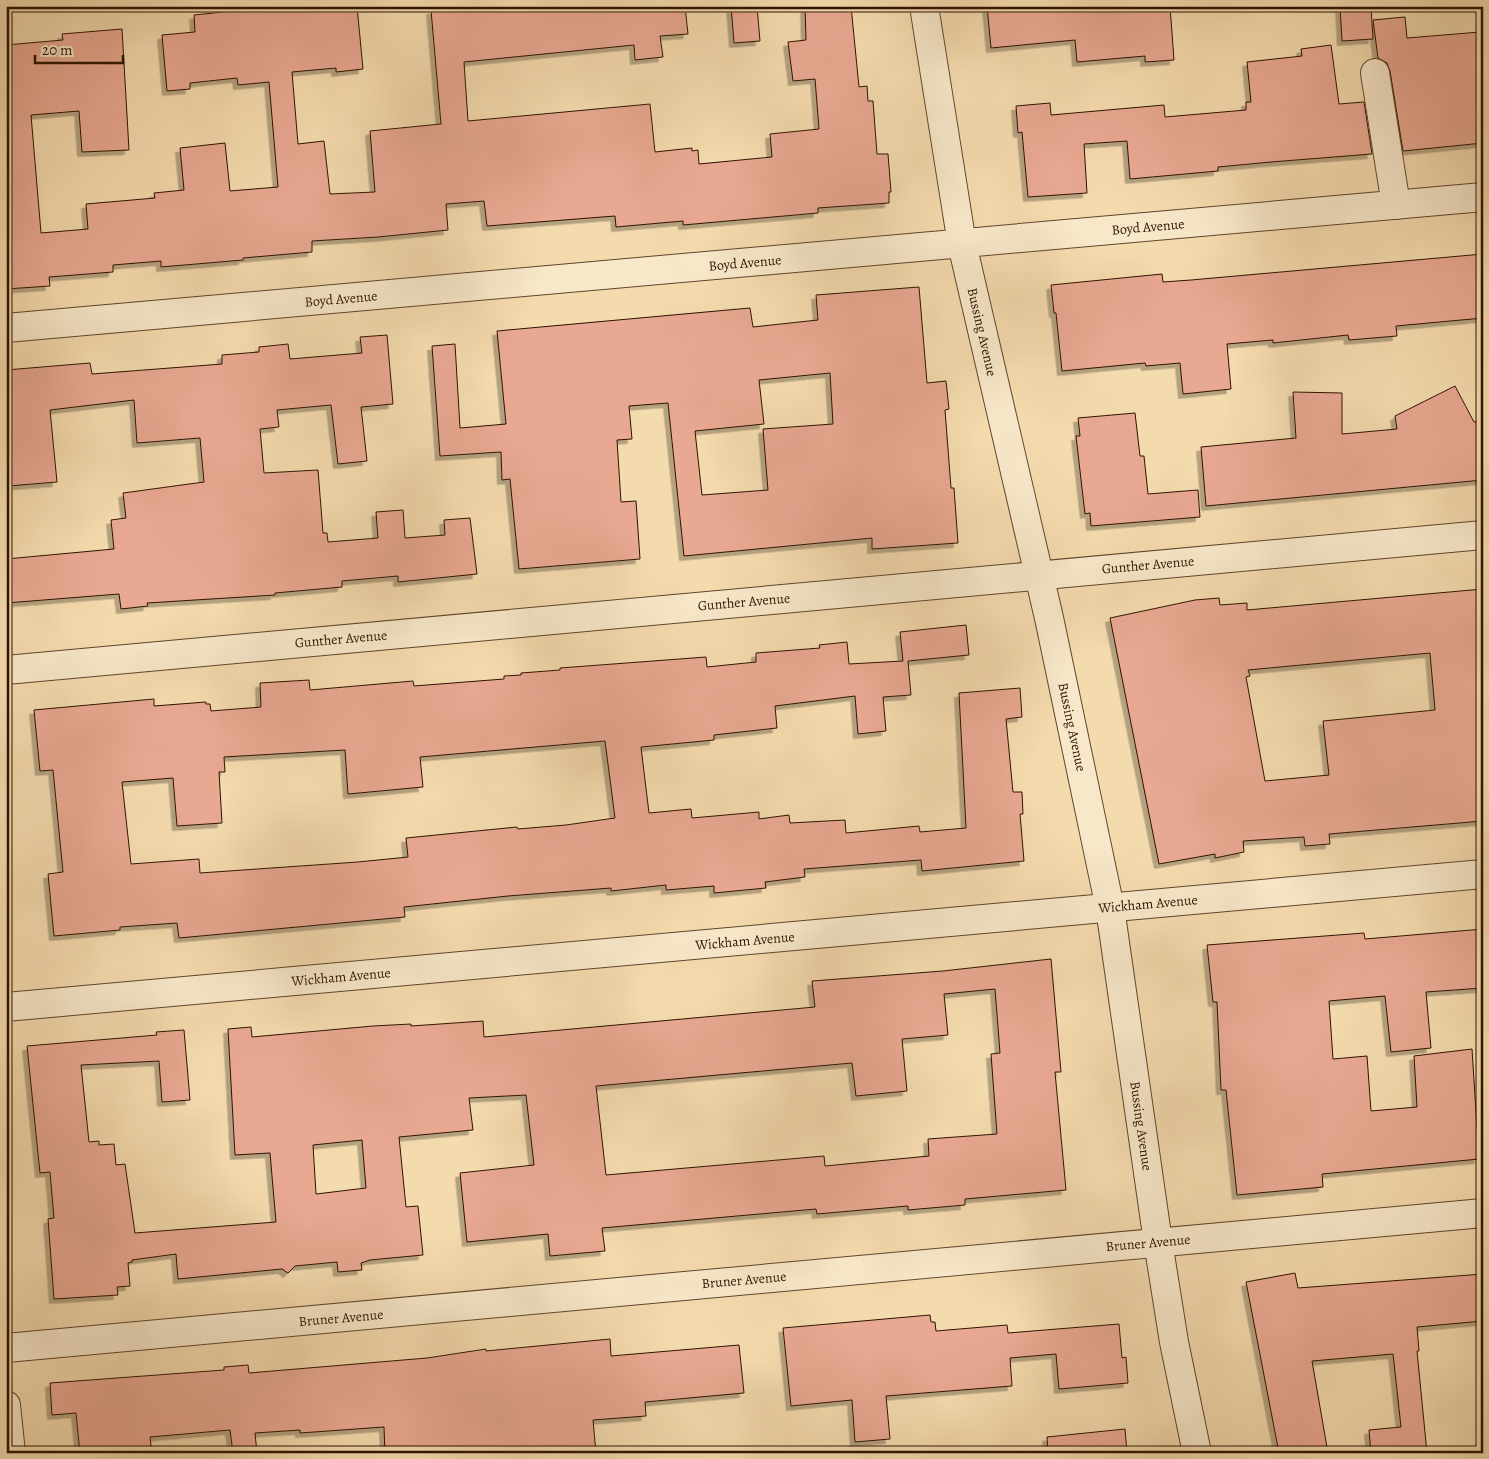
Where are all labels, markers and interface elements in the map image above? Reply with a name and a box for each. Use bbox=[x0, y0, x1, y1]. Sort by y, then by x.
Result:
scale bar bbox=[35, 32, 122, 64]
text: 20 m bbox=[42, 40, 73, 60]
street label: Boyd Avenue bbox=[1111, 214, 1185, 240]
street label: Boyd Avenue bbox=[708, 250, 782, 276]
street label: Boyd Avenue bbox=[304, 286, 378, 312]
street label: Bussing Avenue bbox=[963, 286, 1001, 378]
street label: Gunther Avenue bbox=[1101, 552, 1195, 578]
street label: Gunther Avenue bbox=[697, 589, 791, 615]
street label: Gunther Avenue bbox=[294, 626, 388, 652]
street label: Bussing Avenue bbox=[1053, 681, 1091, 773]
street label: Wickham Avenue bbox=[1097, 890, 1198, 918]
street label: Wickham Avenue bbox=[694, 927, 795, 955]
street label: Wickham Avenue bbox=[290, 963, 391, 991]
street label: Bussing Avenue bbox=[1125, 1080, 1157, 1172]
street label: Bruner Avenue bbox=[1105, 1230, 1191, 1256]
street label: Bruner Avenue bbox=[701, 1267, 787, 1293]
street label: Bruner Avenue bbox=[298, 1305, 384, 1331]

